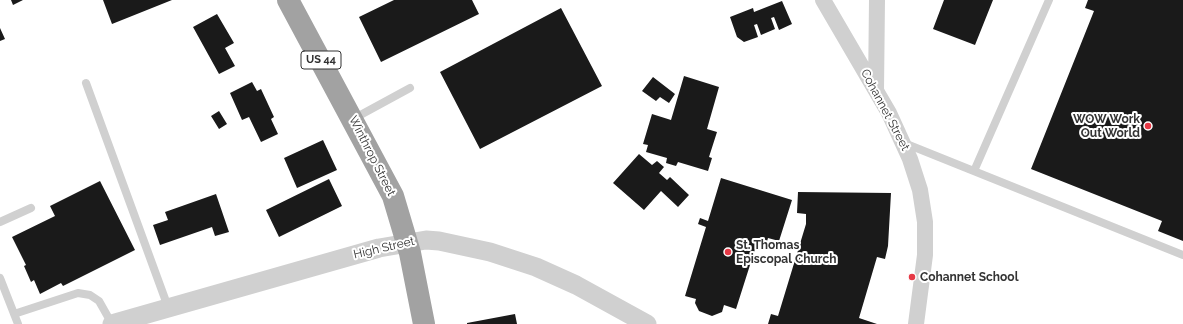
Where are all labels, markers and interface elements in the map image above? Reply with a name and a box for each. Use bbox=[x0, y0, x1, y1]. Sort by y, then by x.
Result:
road number: US 44 bbox=[301, 51, 341, 69]
street label: Cohannet Street bbox=[857, 67, 913, 153]
place label: WOW Work Out World bbox=[1073, 112, 1140, 140]
street label: Winthrop Street bbox=[346, 114, 398, 198]
marker: WOW Work Out World bbox=[1143, 121, 1153, 131]
street label: High Street bbox=[352, 234, 416, 262]
place label: St. Thomas Episcopal Church bbox=[736, 238, 836, 266]
marker: St. Thomas Episcopal Church bbox=[723, 247, 733, 257]
place label: Cohannet School bbox=[920, 270, 1018, 284]
marker: Cohannet School bbox=[907, 272, 917, 282]

